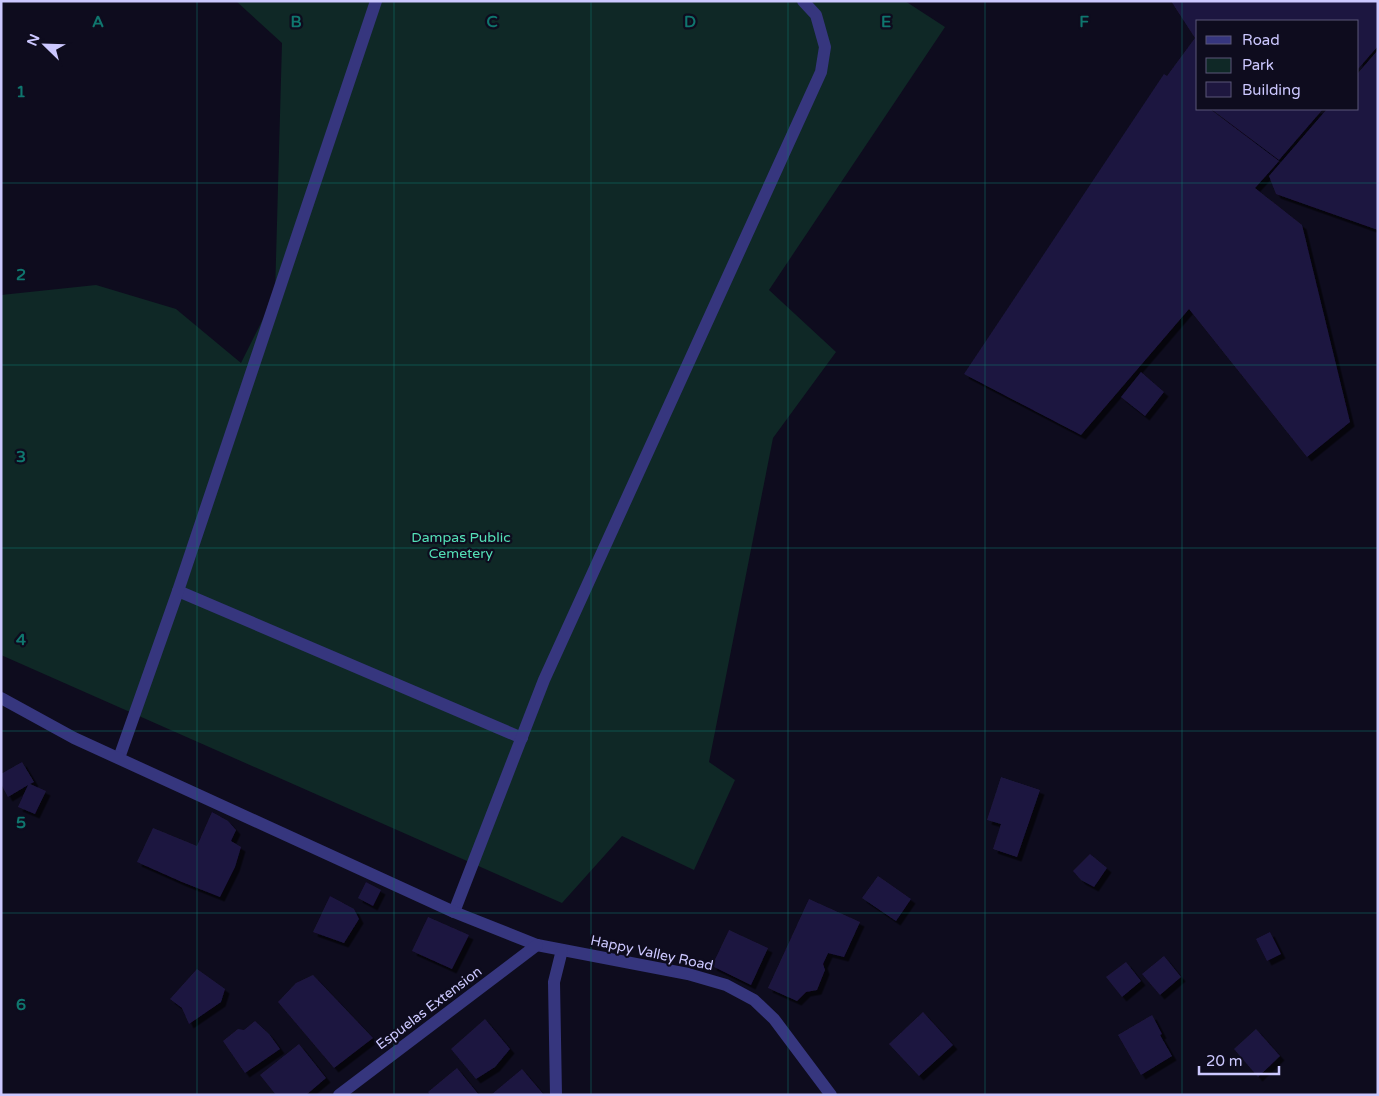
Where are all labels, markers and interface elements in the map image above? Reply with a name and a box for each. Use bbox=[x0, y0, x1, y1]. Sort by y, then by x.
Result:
text: A bbox=[92, 12, 104, 32]
text: B bbox=[290, 12, 302, 32]
text: C bbox=[486, 12, 498, 32]
text: D bbox=[684, 12, 696, 32]
text: E bbox=[881, 12, 891, 32]
text: F bbox=[1079, 12, 1089, 32]
north arrow bbox=[20, 20, 70, 70]
legend bbox=[1196, 20, 1359, 110]
text: Road bbox=[1242, 31, 1280, 49]
text: N bbox=[23, 32, 44, 49]
text: Park bbox=[1242, 56, 1274, 74]
text: Building bbox=[1242, 81, 1301, 99]
text: 1 bbox=[16, 82, 26, 102]
text: 2 bbox=[16, 265, 26, 285]
text: 3 bbox=[16, 447, 26, 467]
park label: Dampas Public Cemetery bbox=[411, 529, 511, 562]
text: 4 bbox=[16, 630, 26, 650]
text: 5 bbox=[16, 813, 26, 833]
street label: Happy Valley Road bbox=[589, 932, 715, 974]
street label: Espuelas Extension bbox=[373, 963, 485, 1053]
text: 6 bbox=[16, 995, 26, 1015]
scale bar bbox=[1199, 1044, 1279, 1076]
text: 20 m bbox=[1206, 1052, 1243, 1070]

